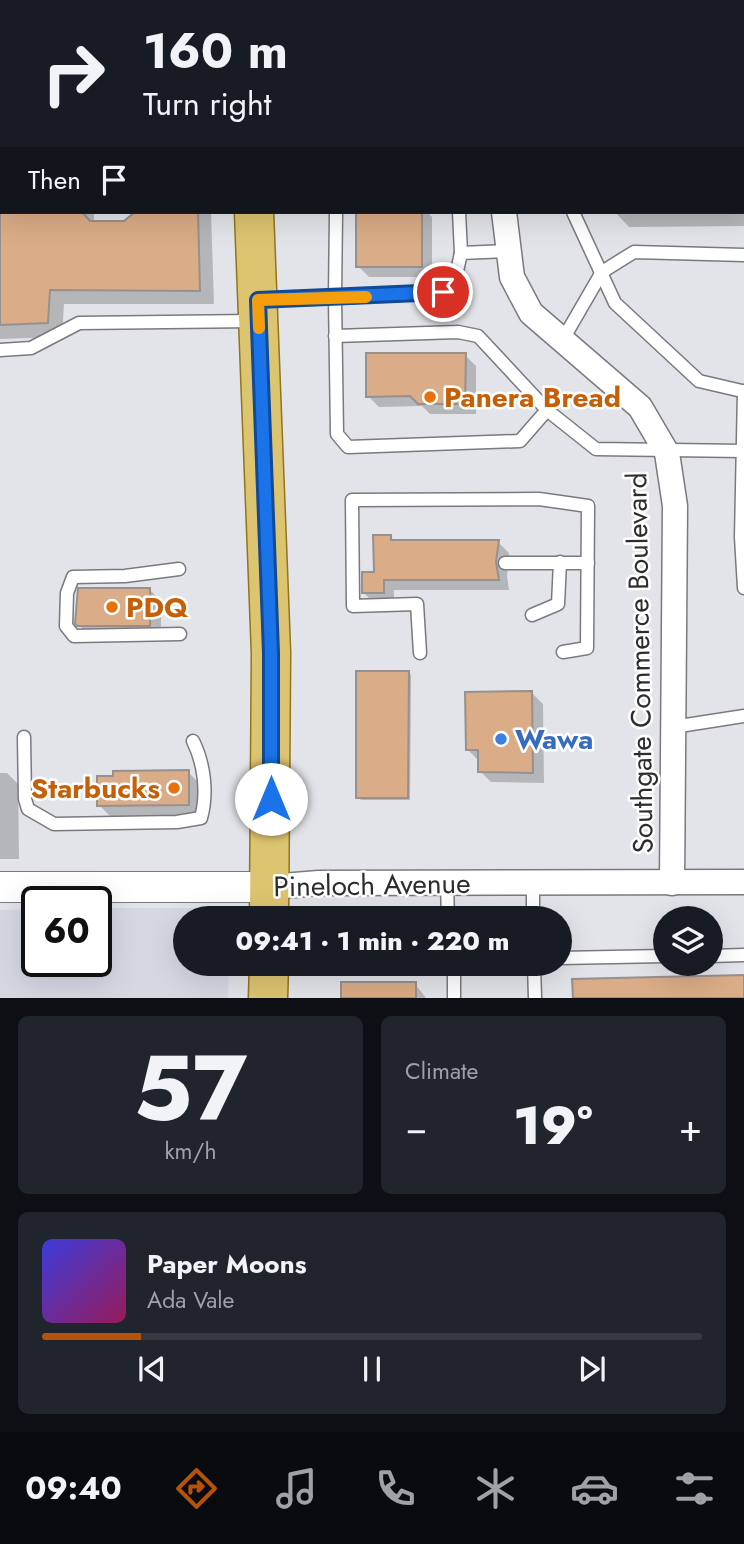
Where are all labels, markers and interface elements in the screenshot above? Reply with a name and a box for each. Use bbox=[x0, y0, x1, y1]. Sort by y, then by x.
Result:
text: 160 m bbox=[143, 16, 288, 86]
icon: right bbox=[28, 28, 119, 119]
text: Turn right bbox=[143, 81, 272, 127]
text: Then bbox=[28, 161, 81, 199]
icon: arrive bbox=[95, 161, 133, 199]
pin bbox=[413, 262, 473, 322]
icon: arrive bbox=[424, 273, 462, 311]
place label: Panera Bread bbox=[444, 377, 621, 418]
marker: Panera Bread bbox=[422, 389, 438, 405]
street label: Southgate Commerce Boulevard bbox=[616, 472, 664, 854]
place label: PDQ bbox=[126, 587, 189, 628]
marker: PDQ bbox=[104, 599, 120, 615]
place label: Wawa bbox=[515, 719, 593, 760]
marker: Wawa bbox=[493, 731, 509, 747]
position arrow bbox=[234, 762, 308, 836]
place label: Starbucks bbox=[31, 768, 160, 809]
marker: Starbucks bbox=[166, 780, 182, 796]
street label: Pineloch Avenue bbox=[273, 863, 471, 907]
speed limit sign: 60 bbox=[21, 886, 112, 977]
map controls bbox=[653, 906, 723, 976]
button: layers bbox=[653, 906, 723, 976]
text: 09:41 · 1 min · 220 m bbox=[236, 922, 509, 960]
text: 57 bbox=[134, 1023, 247, 1154]
text: Climate bbox=[405, 1054, 478, 1088]
text: 19° bbox=[513, 1088, 593, 1164]
text: − bbox=[405, 1100, 427, 1155]
text: + bbox=[679, 1100, 702, 1155]
text: km/h bbox=[165, 1134, 216, 1168]
text: Paper Moons bbox=[147, 1245, 307, 1283]
text: Ada Vale bbox=[147, 1283, 234, 1317]
icon: previous bbox=[133, 1350, 171, 1388]
icon: pause bbox=[353, 1350, 391, 1388]
icon: next bbox=[573, 1350, 611, 1388]
icon: directions bbox=[172, 1464, 221, 1513]
icon: music bbox=[272, 1464, 321, 1513]
icon: phone bbox=[371, 1464, 420, 1513]
icon: climate bbox=[471, 1464, 520, 1513]
icon: car bbox=[570, 1464, 619, 1513]
icon: filters bbox=[670, 1464, 719, 1513]
text: 09:40 bbox=[25, 1465, 122, 1511]

